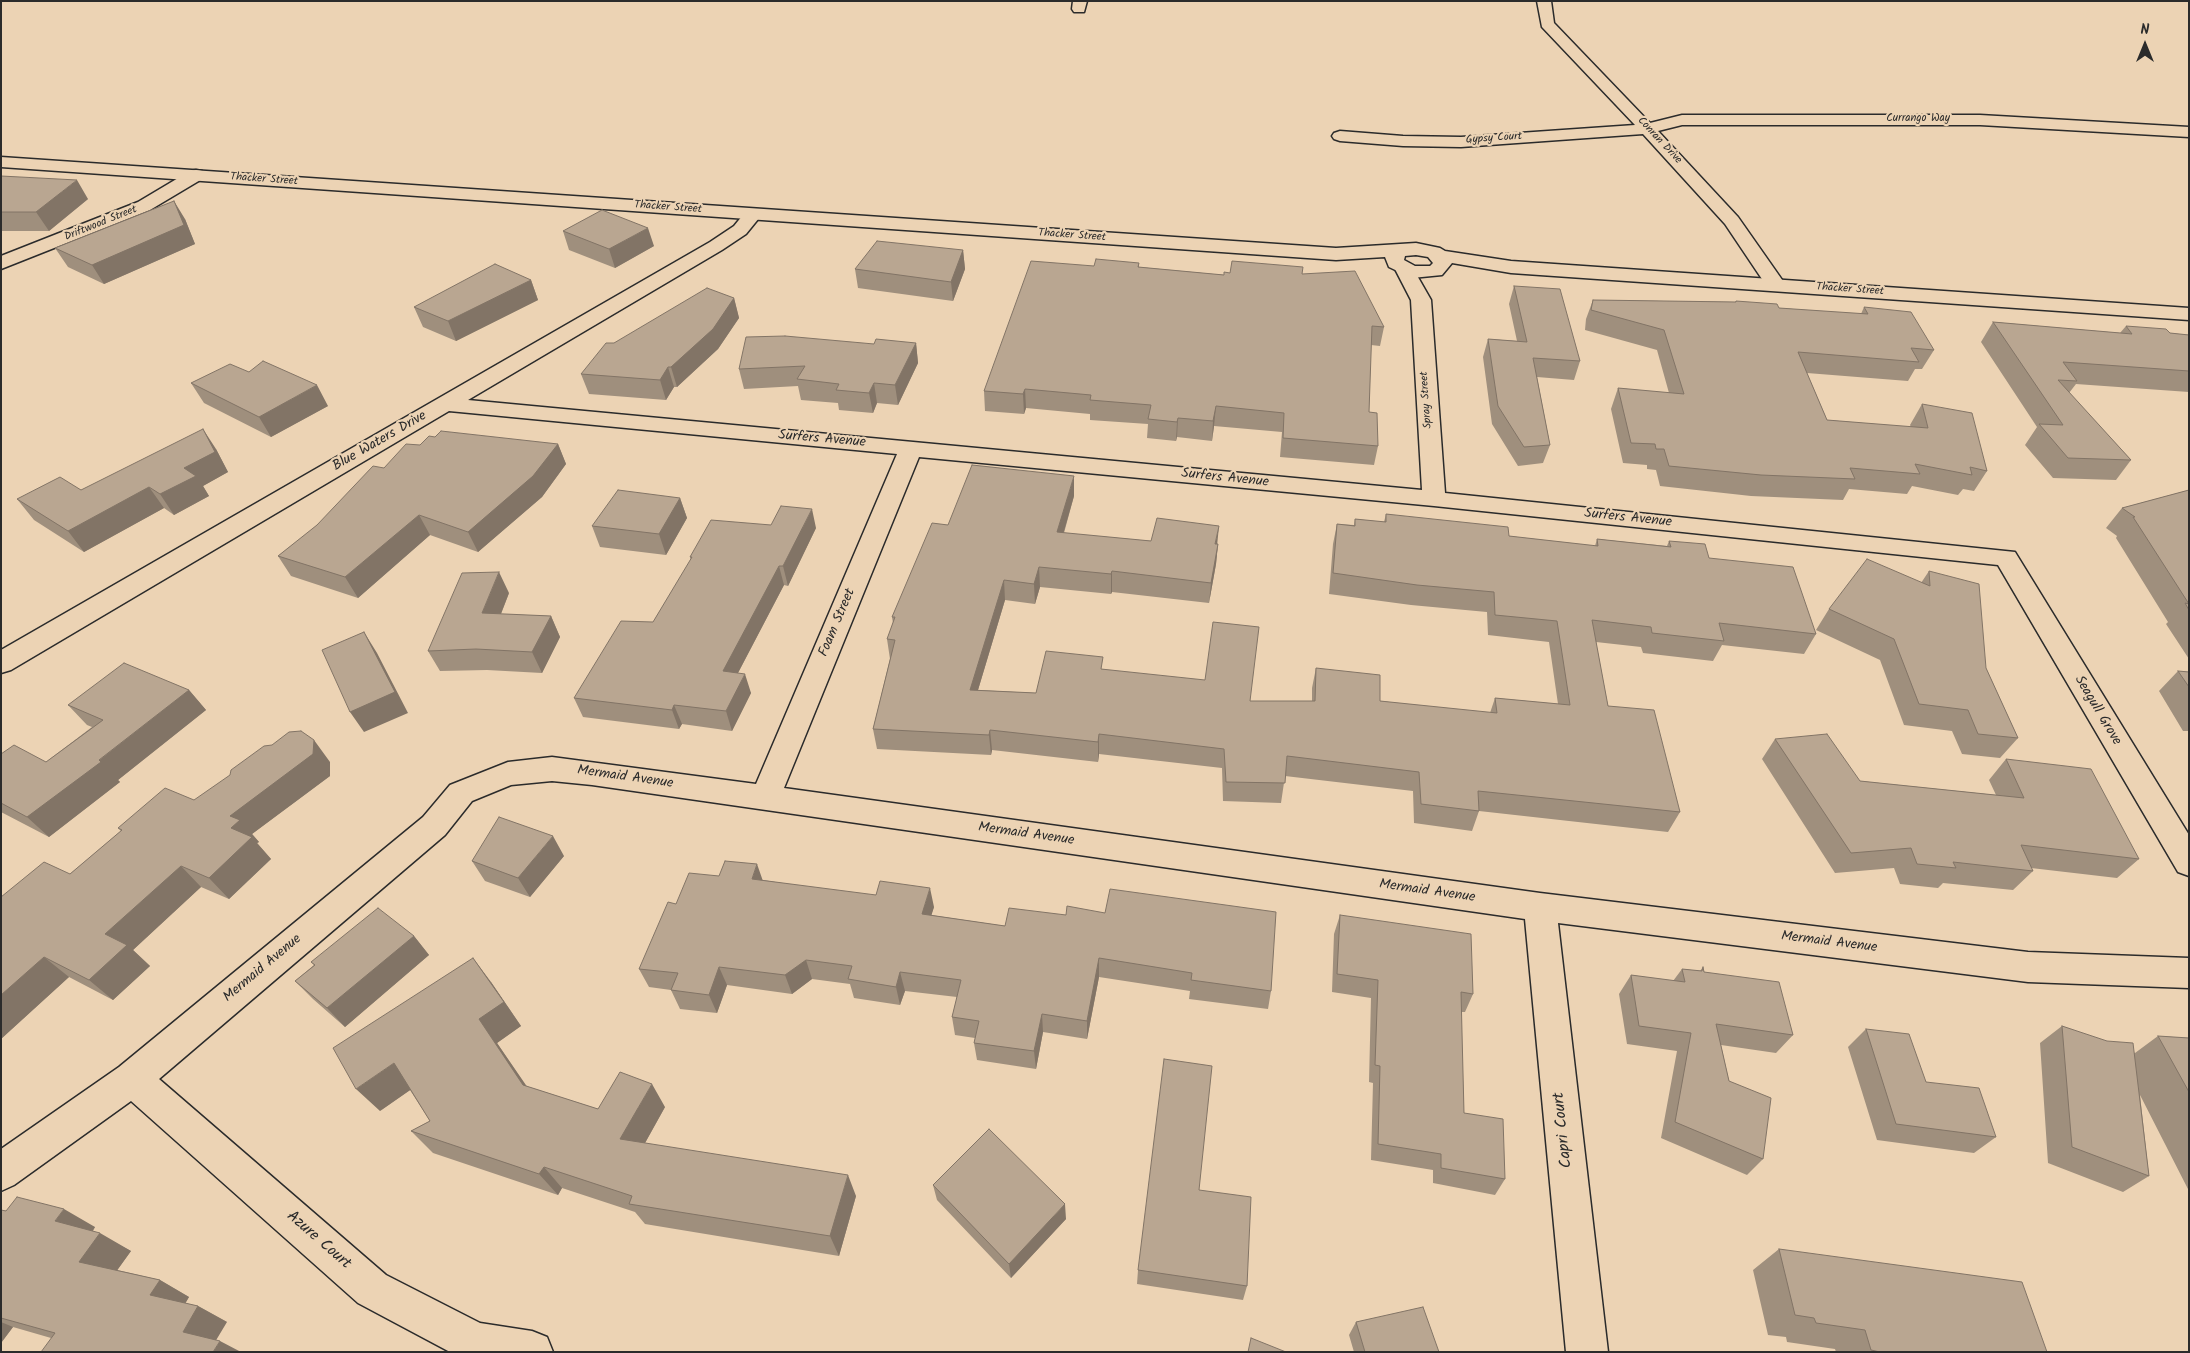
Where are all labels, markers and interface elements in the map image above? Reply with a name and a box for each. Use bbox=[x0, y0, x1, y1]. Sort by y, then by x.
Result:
text: N bbox=[2141, 19, 2149, 41]
north arrow bbox=[2120, 20, 2170, 70]
street label: Currango Way bbox=[1886, 112, 1950, 126]
street label: Conran Drive bbox=[1634, 115, 1684, 167]
street label: Gypsy Court bbox=[1466, 130, 1522, 148]
street label: Thacker Street bbox=[230, 171, 298, 189]
street label: Thacker Street bbox=[634, 199, 702, 217]
street label: Driftwood Street bbox=[63, 203, 139, 245]
street label: Thacker Street bbox=[1038, 227, 1106, 245]
street label: Thacker Street bbox=[1816, 281, 1884, 299]
street label: Spray Street bbox=[1418, 371, 1436, 429]
street label: Blue Waters Drive bbox=[330, 408, 430, 476]
street label: Surfers Avenue bbox=[778, 428, 866, 452]
street label: Surfers Avenue bbox=[1180, 466, 1270, 492]
street label: Surfers Avenue bbox=[1583, 506, 1673, 532]
street label: Foam Street bbox=[816, 586, 860, 660]
street label: Seagull Grove bbox=[2070, 673, 2124, 749]
street label: Mermaid Avenue bbox=[576, 763, 674, 793]
street label: Mermaid Avenue bbox=[977, 820, 1075, 850]
street label: Mermaid Avenue bbox=[1378, 877, 1476, 907]
street label: Mermaid Avenue bbox=[1780, 929, 1878, 957]
street label: Mermaid Avenue bbox=[221, 931, 305, 1007]
street label: Capri Court bbox=[1550, 1091, 1578, 1169]
street label: Azure Court bbox=[282, 1208, 354, 1274]

